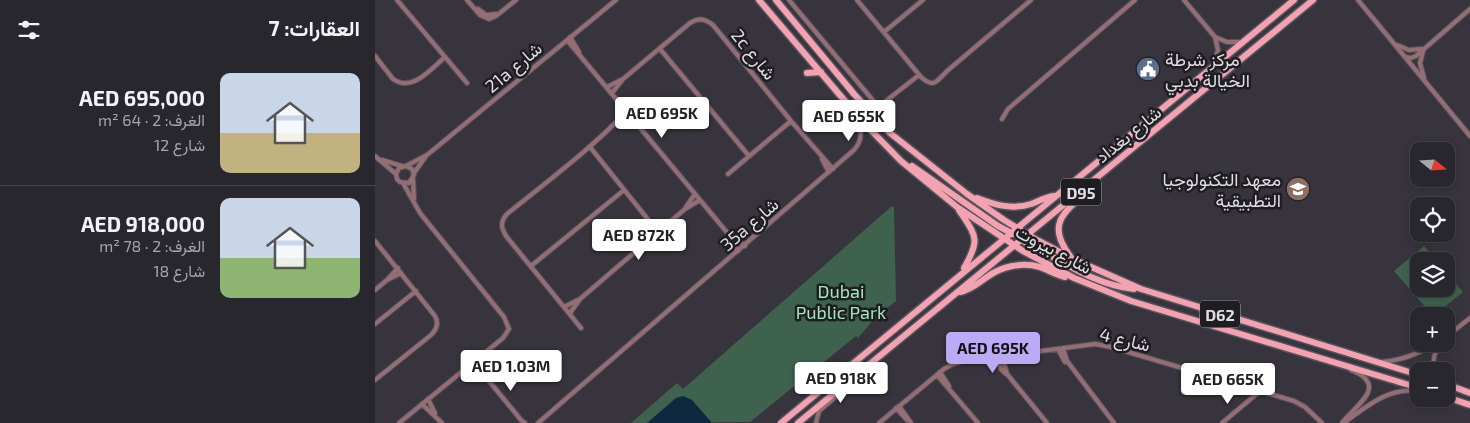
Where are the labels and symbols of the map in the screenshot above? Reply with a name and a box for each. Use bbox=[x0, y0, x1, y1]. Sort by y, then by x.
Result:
street label: 2c شارع bbox=[725, 24, 781, 85]
street label: 21a شارع bbox=[480, 37, 547, 99]
place label: مركز شرطة الخيالة بدبي bbox=[1165, 48, 1250, 96]
public building icon: مركز شرطة الخيالة بدبي bbox=[1135, 56, 1161, 82]
pin: AED 695K bbox=[610, 96, 714, 139]
pin: AED 655K bbox=[797, 100, 901, 142]
street label: شارع بغداد bbox=[1091, 101, 1167, 169]
north arrow bbox=[1410, 142, 1455, 188]
place label: معهد التكنولوجيا التطبيقية bbox=[1163, 168, 1281, 211]
school or university icon: معهد التكنولوجيا التطبيقية bbox=[1285, 176, 1311, 202]
road number: D95 bbox=[1061, 178, 1101, 206]
street label: 35a شارع bbox=[715, 193, 784, 257]
pin: AED 872K bbox=[587, 218, 691, 261]
street label: شارع بيروت bbox=[1011, 220, 1096, 280]
park label: Dubai Public Park bbox=[796, 280, 886, 323]
road number: D62 bbox=[1200, 300, 1240, 328]
street label: شارع 4 bbox=[1097, 323, 1152, 357]
pin: AED 695K bbox=[941, 332, 1045, 374]
pin: AED 1.03M bbox=[454, 350, 568, 392]
pin: AED 918K bbox=[789, 362, 893, 404]
pin: AED 665K bbox=[1176, 362, 1280, 405]

